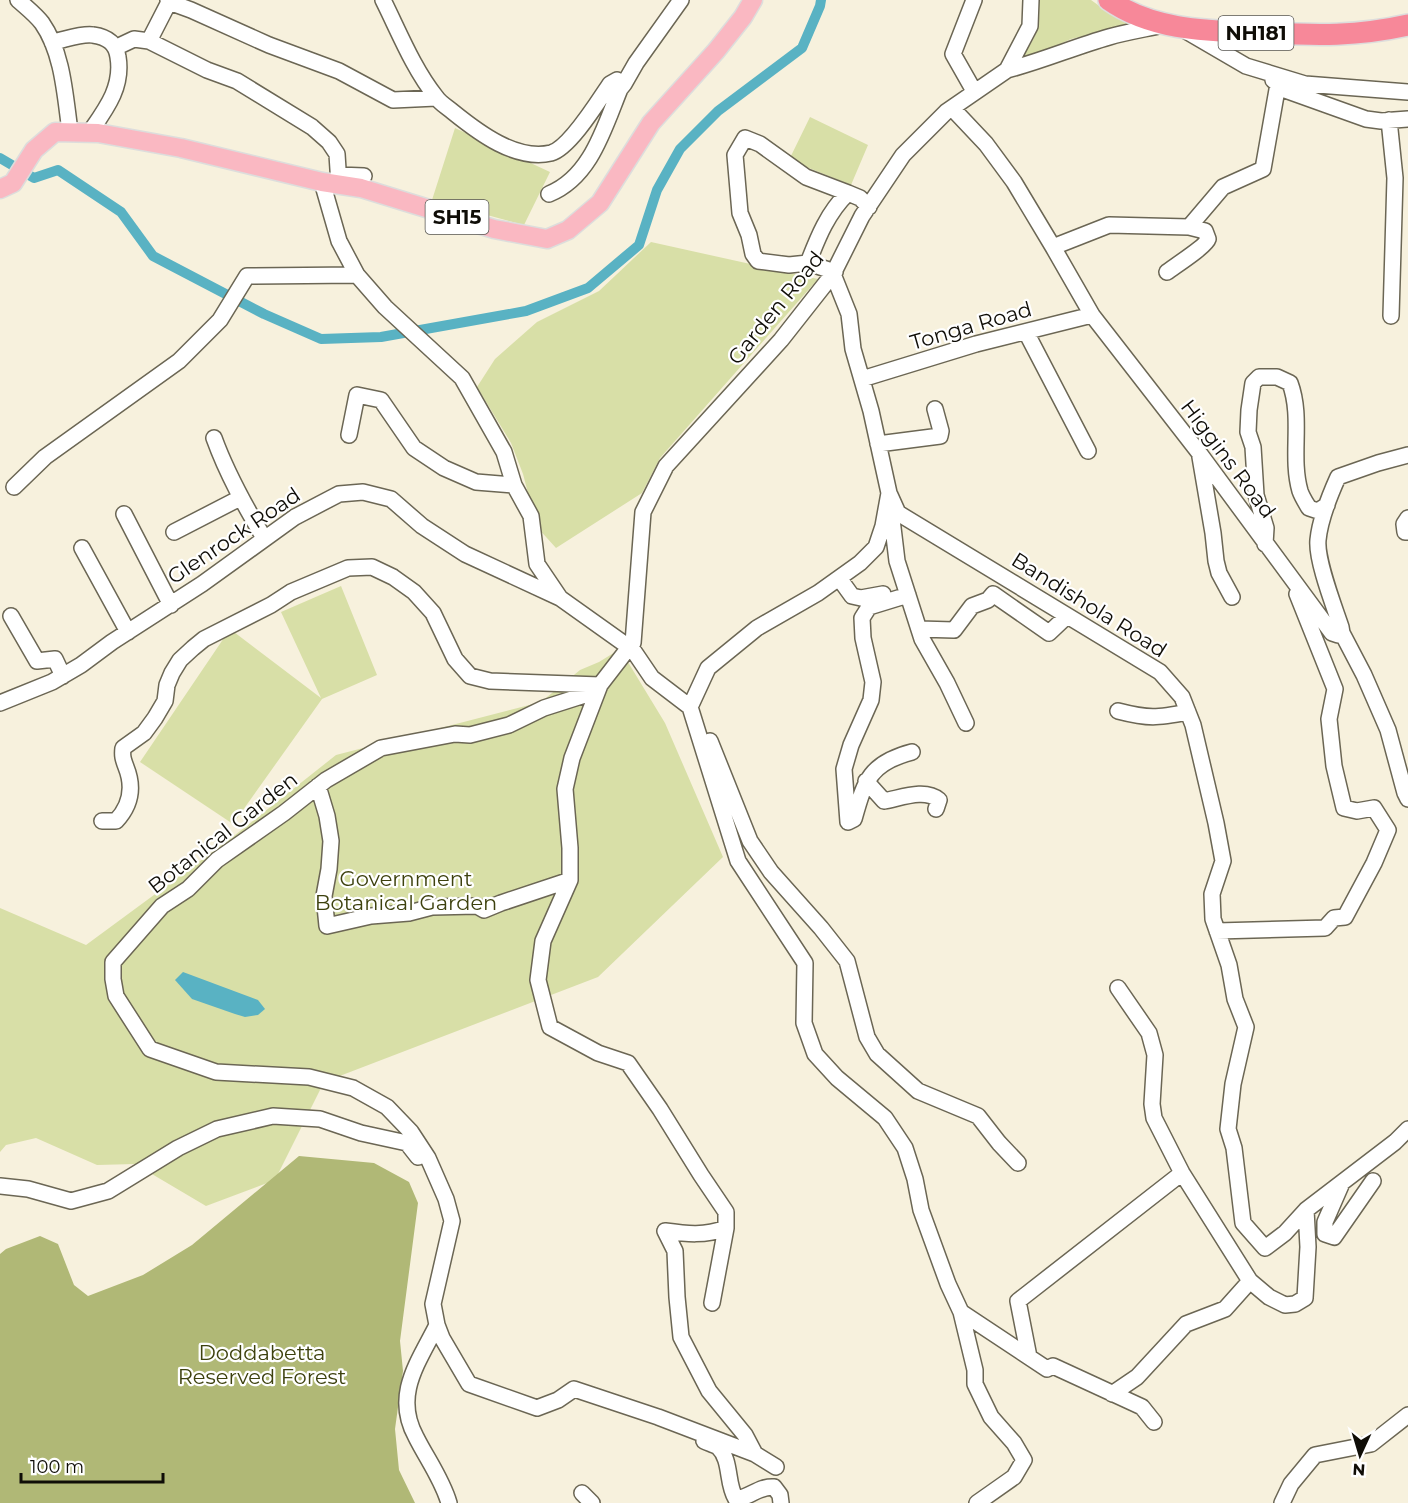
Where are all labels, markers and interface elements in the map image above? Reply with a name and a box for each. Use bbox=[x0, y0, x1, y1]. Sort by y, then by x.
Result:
road number: NH181 bbox=[1218, 16, 1294, 50]
road number: SH15 bbox=[426, 200, 488, 234]
street label: Garden Road bbox=[722, 246, 829, 369]
street label: Tonga Road bbox=[907, 296, 1035, 355]
street label: Higgins Road bbox=[1176, 394, 1281, 523]
street label: Glenrock Road bbox=[163, 482, 305, 589]
street label: Bandishola Road bbox=[1007, 547, 1172, 662]
street label: Botanical Garden bbox=[143, 767, 302, 899]
park label: Government Botanical Garden bbox=[315, 866, 497, 915]
park label: Doddabetta Reserved Forest bbox=[178, 1340, 346, 1389]
north arrow bbox=[1330, 1425, 1390, 1485]
scale bar bbox=[21, 1446, 164, 1484]
text: 100 m bbox=[30, 1456, 84, 1478]
text: N bbox=[1352, 1460, 1366, 1479]

